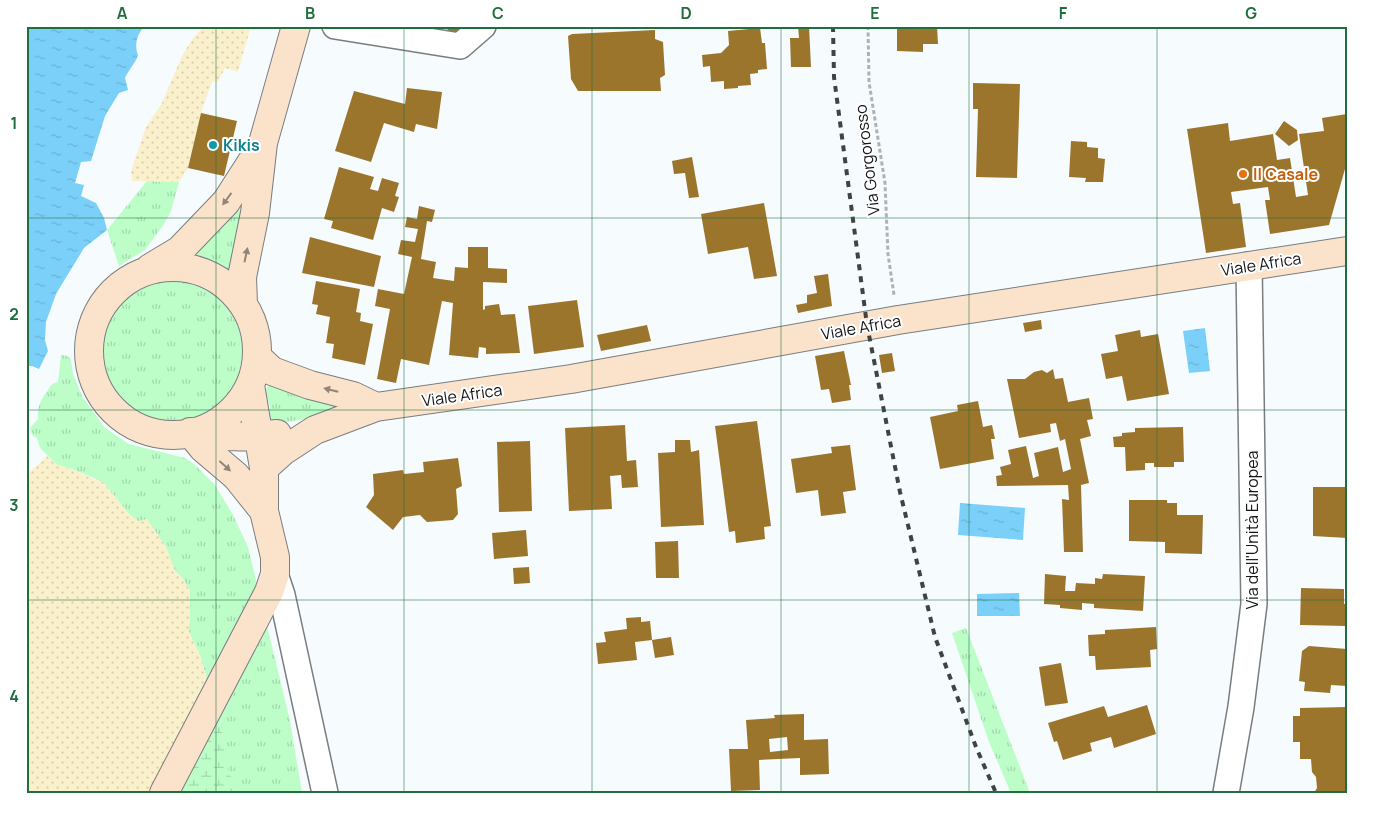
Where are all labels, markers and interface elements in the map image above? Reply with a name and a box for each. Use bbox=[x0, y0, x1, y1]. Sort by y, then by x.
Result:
text: A bbox=[117, 2, 128, 24]
text: B bbox=[305, 2, 315, 24]
text: C bbox=[492, 2, 504, 24]
text: D bbox=[680, 2, 692, 24]
text: E bbox=[870, 2, 880, 24]
text: F bbox=[1059, 2, 1068, 24]
text: G bbox=[1245, 2, 1257, 24]
street label: Via Gorgorosso bbox=[849, 103, 885, 217]
text: 1 bbox=[10, 112, 18, 134]
place label: Kikis bbox=[223, 134, 260, 156]
marker: Kikis bbox=[207, 139, 219, 151]
place label: Il Casale bbox=[1253, 163, 1319, 185]
marker: Il Casale bbox=[1237, 168, 1249, 180]
one-way arrow bbox=[222, 192, 232, 206]
one-way arrow bbox=[243, 247, 251, 263]
street label: Viale Africa bbox=[1219, 247, 1303, 281]
text: 2 bbox=[9, 303, 19, 325]
street label: Viale Africa bbox=[819, 309, 903, 345]
street label: Viale Africa bbox=[420, 378, 504, 412]
one-way arrow bbox=[323, 386, 338, 394]
street label: Via dell'Unità Europea bbox=[1241, 451, 1263, 609]
one-way arrow bbox=[219, 460, 231, 472]
text: 3 bbox=[9, 494, 19, 516]
text: 4 bbox=[9, 685, 19, 707]

